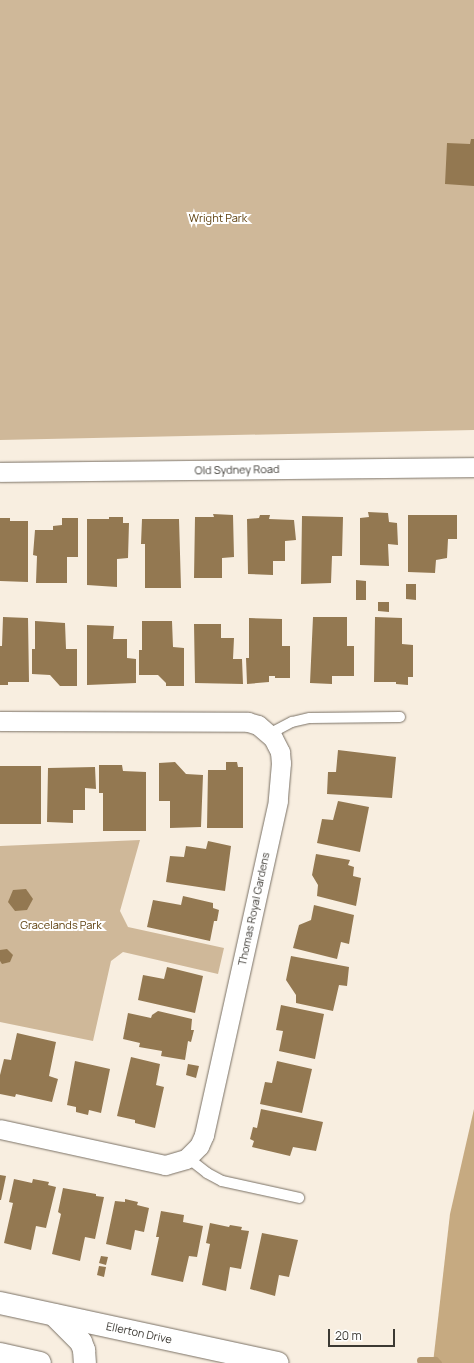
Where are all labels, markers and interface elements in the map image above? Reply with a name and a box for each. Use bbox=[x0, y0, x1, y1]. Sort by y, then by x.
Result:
park label: Wright Park bbox=[189, 211, 247, 225]
street label: Old Sydney Road bbox=[194, 463, 280, 477]
street label: Thomas Royal Gardens bbox=[236, 851, 272, 967]
park label: Gracelands Park bbox=[20, 918, 102, 932]
street label: Ellerton Drive bbox=[105, 1320, 173, 1346]
scale bar bbox=[330, 1321, 397, 1347]
text: 20 m bbox=[335, 1327, 362, 1344]

